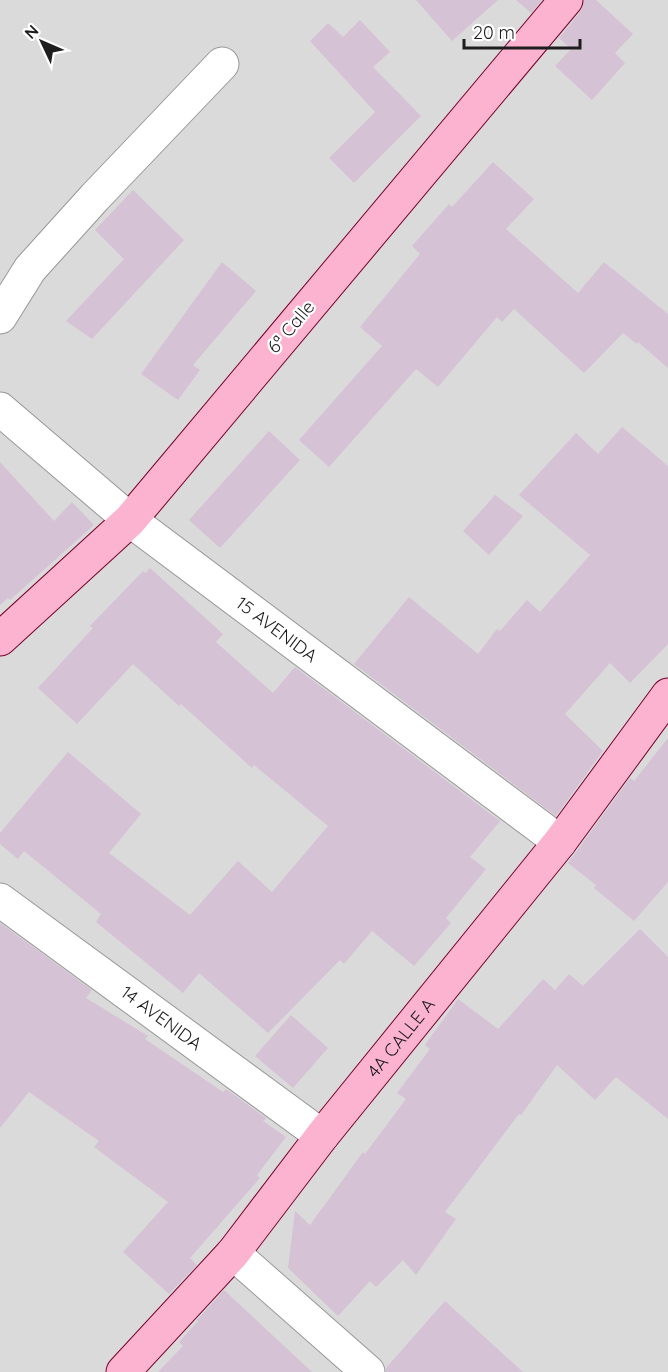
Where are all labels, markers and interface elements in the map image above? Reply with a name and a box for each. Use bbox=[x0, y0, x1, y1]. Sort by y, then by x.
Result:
north arrow bbox=[12, 12, 72, 72]
scale bar bbox=[464, 12, 580, 50]
text: N bbox=[20, 20, 42, 43]
text: 20 m bbox=[473, 21, 515, 44]
street label: 6ª Calle bbox=[262, 296, 319, 358]
street label: 15 AVENIDA bbox=[232, 591, 322, 667]
street label: 14 AVENIDA bbox=[116, 980, 207, 1055]
street label: 4A CALLE A bbox=[362, 993, 440, 1082]

